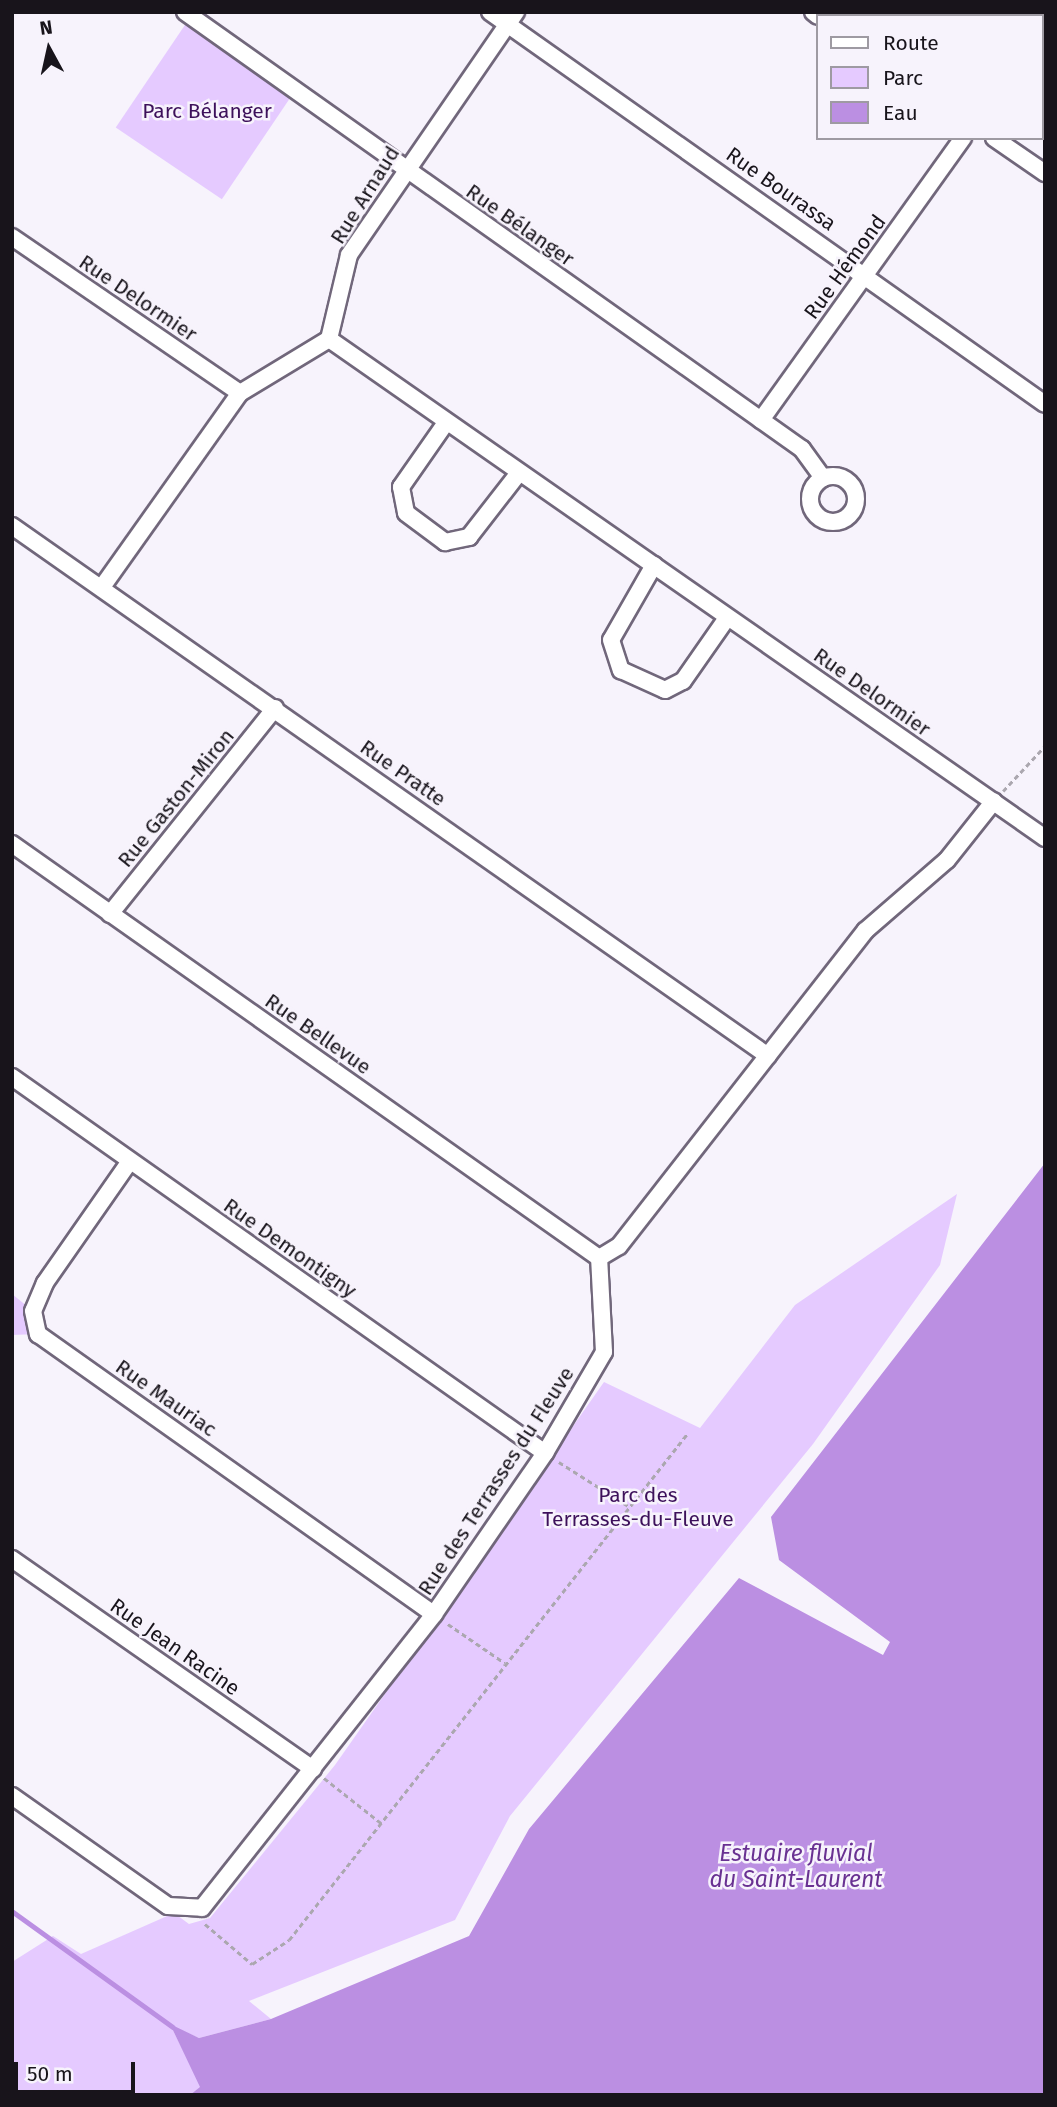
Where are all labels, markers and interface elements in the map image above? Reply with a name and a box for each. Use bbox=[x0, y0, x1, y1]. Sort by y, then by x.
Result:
north arrow bbox=[14, 14, 84, 84]
legend bbox=[816, 14, 1043, 140]
text: N bbox=[38, 15, 54, 40]
text: Route bbox=[883, 30, 939, 56]
text: Parc bbox=[883, 65, 923, 91]
park label: Parc Bélanger bbox=[142, 98, 272, 124]
text: Eau bbox=[883, 100, 918, 126]
street label: Rue Arnaud bbox=[325, 141, 405, 249]
street label: Rue Bourassa bbox=[721, 142, 841, 236]
street label: Rue Bélanger bbox=[461, 179, 579, 271]
street label: Rue Hémond bbox=[799, 210, 891, 324]
street label: Rue Delormier bbox=[74, 249, 202, 347]
street label: Rue Delormier bbox=[809, 642, 935, 742]
street label: Rue Gaston-Miron bbox=[112, 724, 240, 872]
street label: Rue Pratte bbox=[355, 734, 451, 812]
street label: Rue Bellevue bbox=[260, 988, 376, 1080]
street label: Rue Demontigny bbox=[219, 1193, 361, 1303]
street label: Rue Mauriac bbox=[111, 1354, 221, 1442]
street label: Rue des Terrasses du Fleuve bbox=[413, 1362, 579, 1600]
park label: Parc des Terrasses-du-Fleuve bbox=[542, 1482, 734, 1532]
street label: Rue Jean Racine bbox=[105, 1593, 245, 1701]
water label: Estuaire fluvial du Saint-Laurent bbox=[710, 1839, 882, 1893]
scale bar bbox=[18, 2048, 138, 2092]
text: 50 m bbox=[27, 2061, 73, 2087]

